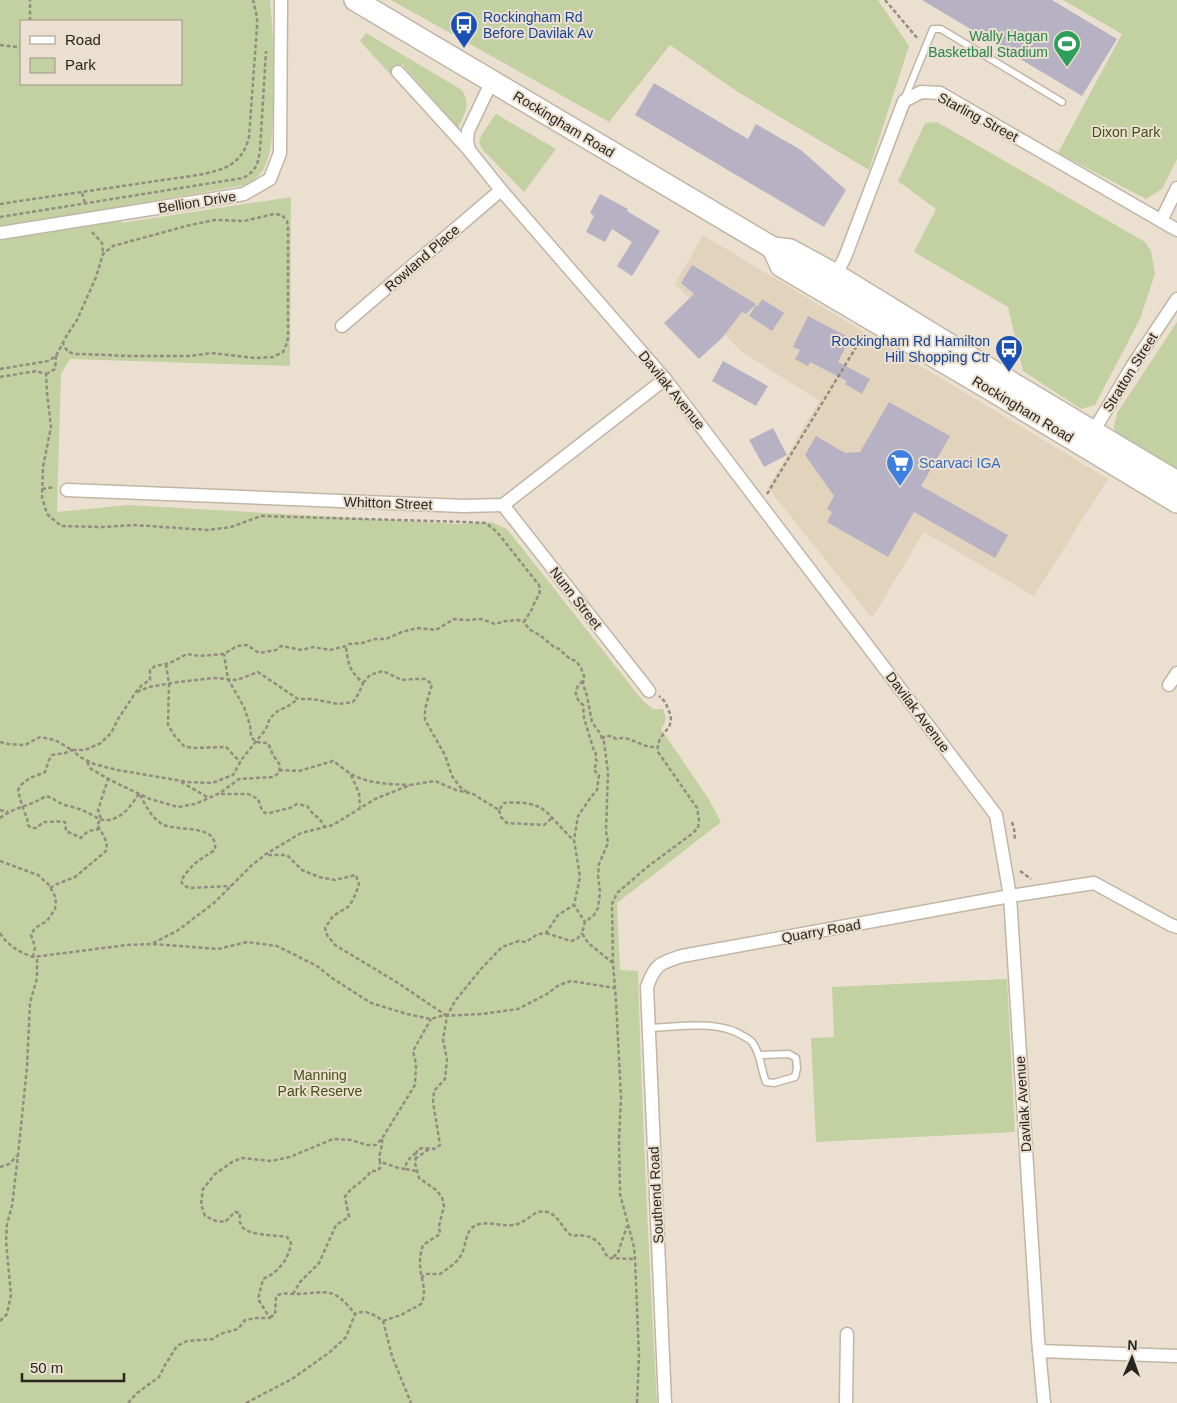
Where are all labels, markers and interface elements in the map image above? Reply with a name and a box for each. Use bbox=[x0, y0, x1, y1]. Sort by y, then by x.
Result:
place label: Rockingham Rd Before Davilak Av bbox=[483, 9, 593, 41]
bus stop icon: Rockingham Rd Before Davilak Av bbox=[449, 10, 479, 49]
legend bbox=[20, 20, 182, 85]
place label: Wally Hagan Basketball Stadium bbox=[928, 28, 1048, 60]
sports icon: Wally Hagan Basketball Stadium bbox=[1052, 29, 1082, 68]
text: Road bbox=[65, 31, 101, 48]
text: Park bbox=[65, 56, 96, 73]
street label: Rockingham Road bbox=[511, 87, 617, 161]
street label: Starling Street bbox=[935, 89, 1021, 145]
park label: Dixon Park bbox=[1092, 124, 1161, 140]
street label: Bellion Drive bbox=[157, 188, 237, 216]
street label: Rowland Place bbox=[382, 221, 463, 295]
street label: Stratton Street bbox=[1099, 329, 1161, 415]
place label: Rockingham Rd Hamilton Hill Shopping Ctr bbox=[831, 333, 990, 365]
bus stop icon: Rockingham Rd Hamilton Hill Shopping Ctr bbox=[994, 334, 1024, 373]
street label: Davilak Avenue bbox=[635, 348, 709, 433]
street label: Rockingham Road bbox=[970, 372, 1076, 446]
supermarket icon: Scarvaci IGA bbox=[885, 448, 915, 487]
place label: Scarvaci IGA bbox=[919, 455, 1001, 471]
street label: Whitton Street bbox=[343, 493, 433, 513]
street label: Nunn Street bbox=[547, 564, 605, 632]
street label: Davilak Avenue bbox=[883, 669, 953, 755]
street label: Quarry Road bbox=[780, 916, 862, 946]
street label: Davilak Avenue bbox=[1012, 1055, 1034, 1153]
park label: Manning Park Reserve bbox=[278, 1067, 363, 1099]
street label: Southend Road bbox=[645, 1146, 667, 1244]
north arrow bbox=[1107, 1333, 1157, 1383]
text: N bbox=[1127, 1337, 1138, 1353]
scale bar bbox=[22, 1350, 125, 1382]
text: 50 m bbox=[30, 1359, 63, 1376]

